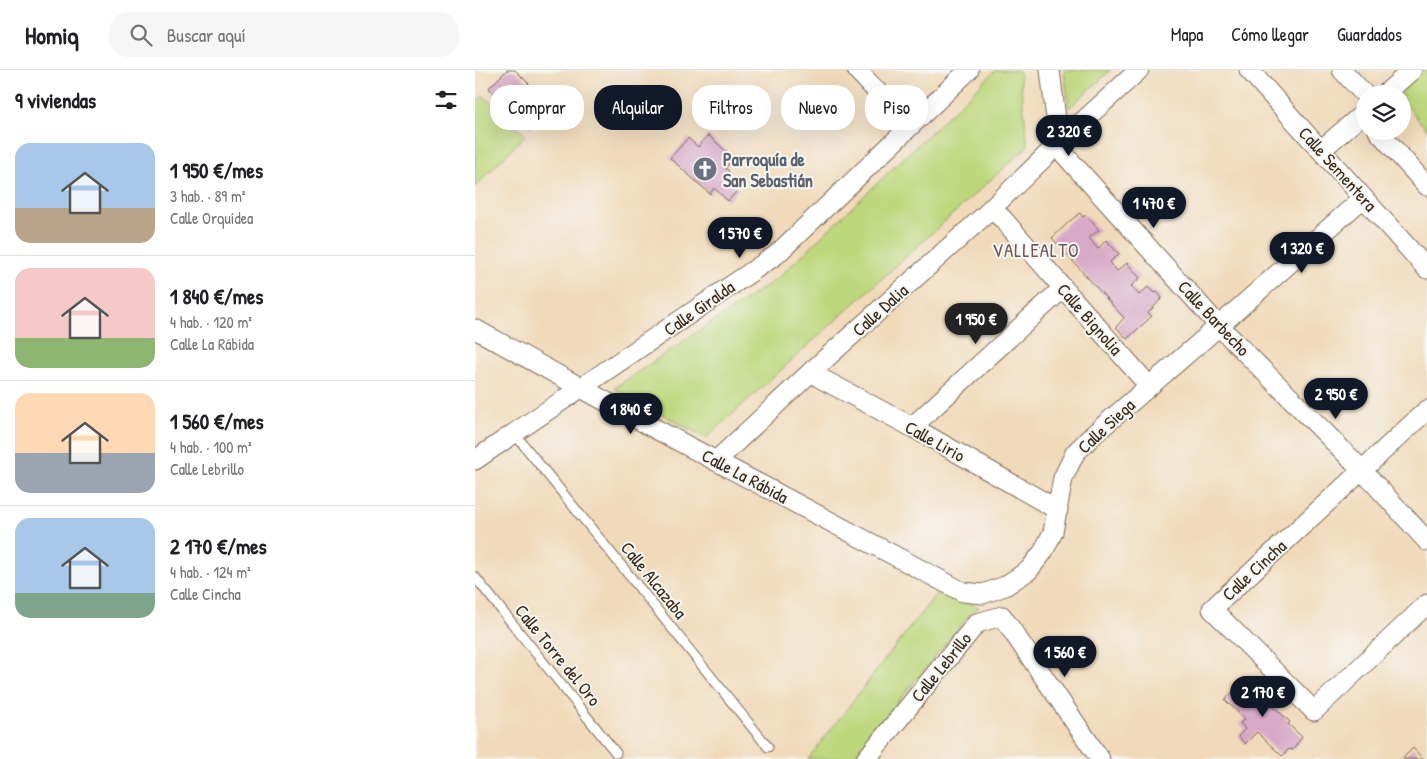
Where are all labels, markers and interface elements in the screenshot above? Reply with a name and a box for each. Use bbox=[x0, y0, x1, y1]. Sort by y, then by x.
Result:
search box bbox=[109, 12, 459, 57]
text: Homiq bbox=[25, 19, 79, 51]
icon: search bbox=[127, 21, 155, 49]
text: Buscar aquí bbox=[167, 22, 246, 48]
text: Mapa bbox=[1171, 22, 1203, 47]
text: Cómo llegar bbox=[1231, 22, 1309, 47]
text: Guardados bbox=[1337, 22, 1402, 47]
chip: Comprar bbox=[490, 85, 584, 130]
chip: Alquilar bbox=[594, 85, 682, 130]
chip: Filtros bbox=[692, 85, 771, 130]
chip: Nuevo bbox=[781, 85, 855, 130]
chip: Piso bbox=[865, 85, 928, 130]
map controls bbox=[1356, 85, 1411, 140]
button: layers bbox=[1356, 85, 1411, 140]
text: 9 viviendas bbox=[15, 86, 96, 115]
icon: filters bbox=[432, 86, 460, 114]
pin: 2 320 € bbox=[1023, 114, 1115, 157]
text: 2 320 € bbox=[1047, 120, 1091, 142]
street label: Calle Sementera bbox=[1293, 121, 1383, 217]
place label: Parroquía de San Sebastián bbox=[723, 147, 813, 193]
text: 1 950 €/mes bbox=[170, 156, 263, 185]
church icon: Parroquía de San Sebastián bbox=[692, 156, 718, 182]
icon: home bbox=[55, 163, 115, 223]
text: 3 hab. · 89 m² bbox=[170, 185, 245, 207]
pin: 1 470 € bbox=[1108, 186, 1200, 229]
text: 1 470 € bbox=[1133, 192, 1175, 214]
text: Calle Orquídea bbox=[170, 207, 253, 229]
pin: 1 570 € bbox=[694, 216, 786, 259]
text: 1 570 € bbox=[719, 222, 761, 244]
pin: 1 320 € bbox=[1256, 232, 1348, 274]
district label: VALLEALTO bbox=[992, 237, 1080, 263]
text: 1 320 € bbox=[1281, 237, 1323, 259]
street label: Calle Giralda bbox=[658, 274, 740, 342]
street label: Calle Barbecho bbox=[1172, 275, 1256, 361]
street label: Calle Bignolia bbox=[1052, 277, 1128, 361]
street label: Calle Dalia bbox=[847, 278, 913, 342]
text: 1 840 €/mes bbox=[170, 282, 263, 311]
icon: home bbox=[55, 288, 115, 348]
pin: 1 950 € bbox=[930, 302, 1022, 345]
text: 1 950 € bbox=[956, 308, 996, 330]
text: 4 hab. · 120 m² bbox=[170, 311, 252, 333]
text: Calle La Rábida bbox=[170, 333, 254, 355]
pin: 2 950 € bbox=[1290, 378, 1382, 420]
text: 2 950 € bbox=[1315, 383, 1357, 405]
pin: 1 840 € bbox=[585, 392, 677, 435]
street label: Calle Siega bbox=[1072, 393, 1140, 459]
text: 1 840 € bbox=[611, 398, 651, 420]
text: 1 560 €/mes bbox=[170, 407, 264, 436]
icon: home bbox=[55, 413, 115, 473]
street label: Calle Lirio bbox=[901, 414, 969, 468]
text: 4 hab. · 100 m² bbox=[170, 436, 252, 458]
street label: Calle La Rábida bbox=[697, 443, 793, 509]
text: Calle Lebrillo bbox=[170, 458, 244, 480]
text: 2 170 €/mes bbox=[170, 532, 267, 561]
street label: Calle Cincha bbox=[1216, 534, 1292, 606]
street label: Calle Alcazaba bbox=[615, 536, 693, 624]
icon: home bbox=[55, 538, 115, 598]
text: 4 hab. · 124 m² bbox=[170, 561, 251, 583]
text: Calle Cincha bbox=[170, 583, 241, 605]
street label: Calle Torre del Oro bbox=[509, 599, 607, 711]
street label: Calle Lebrillo bbox=[905, 627, 977, 707]
pin: 1 560 € bbox=[1019, 636, 1111, 678]
text: 1 560 € bbox=[1044, 641, 1086, 663]
pin: 2 170 € bbox=[1217, 676, 1309, 718]
text: 2 170 € bbox=[1241, 681, 1285, 703]

